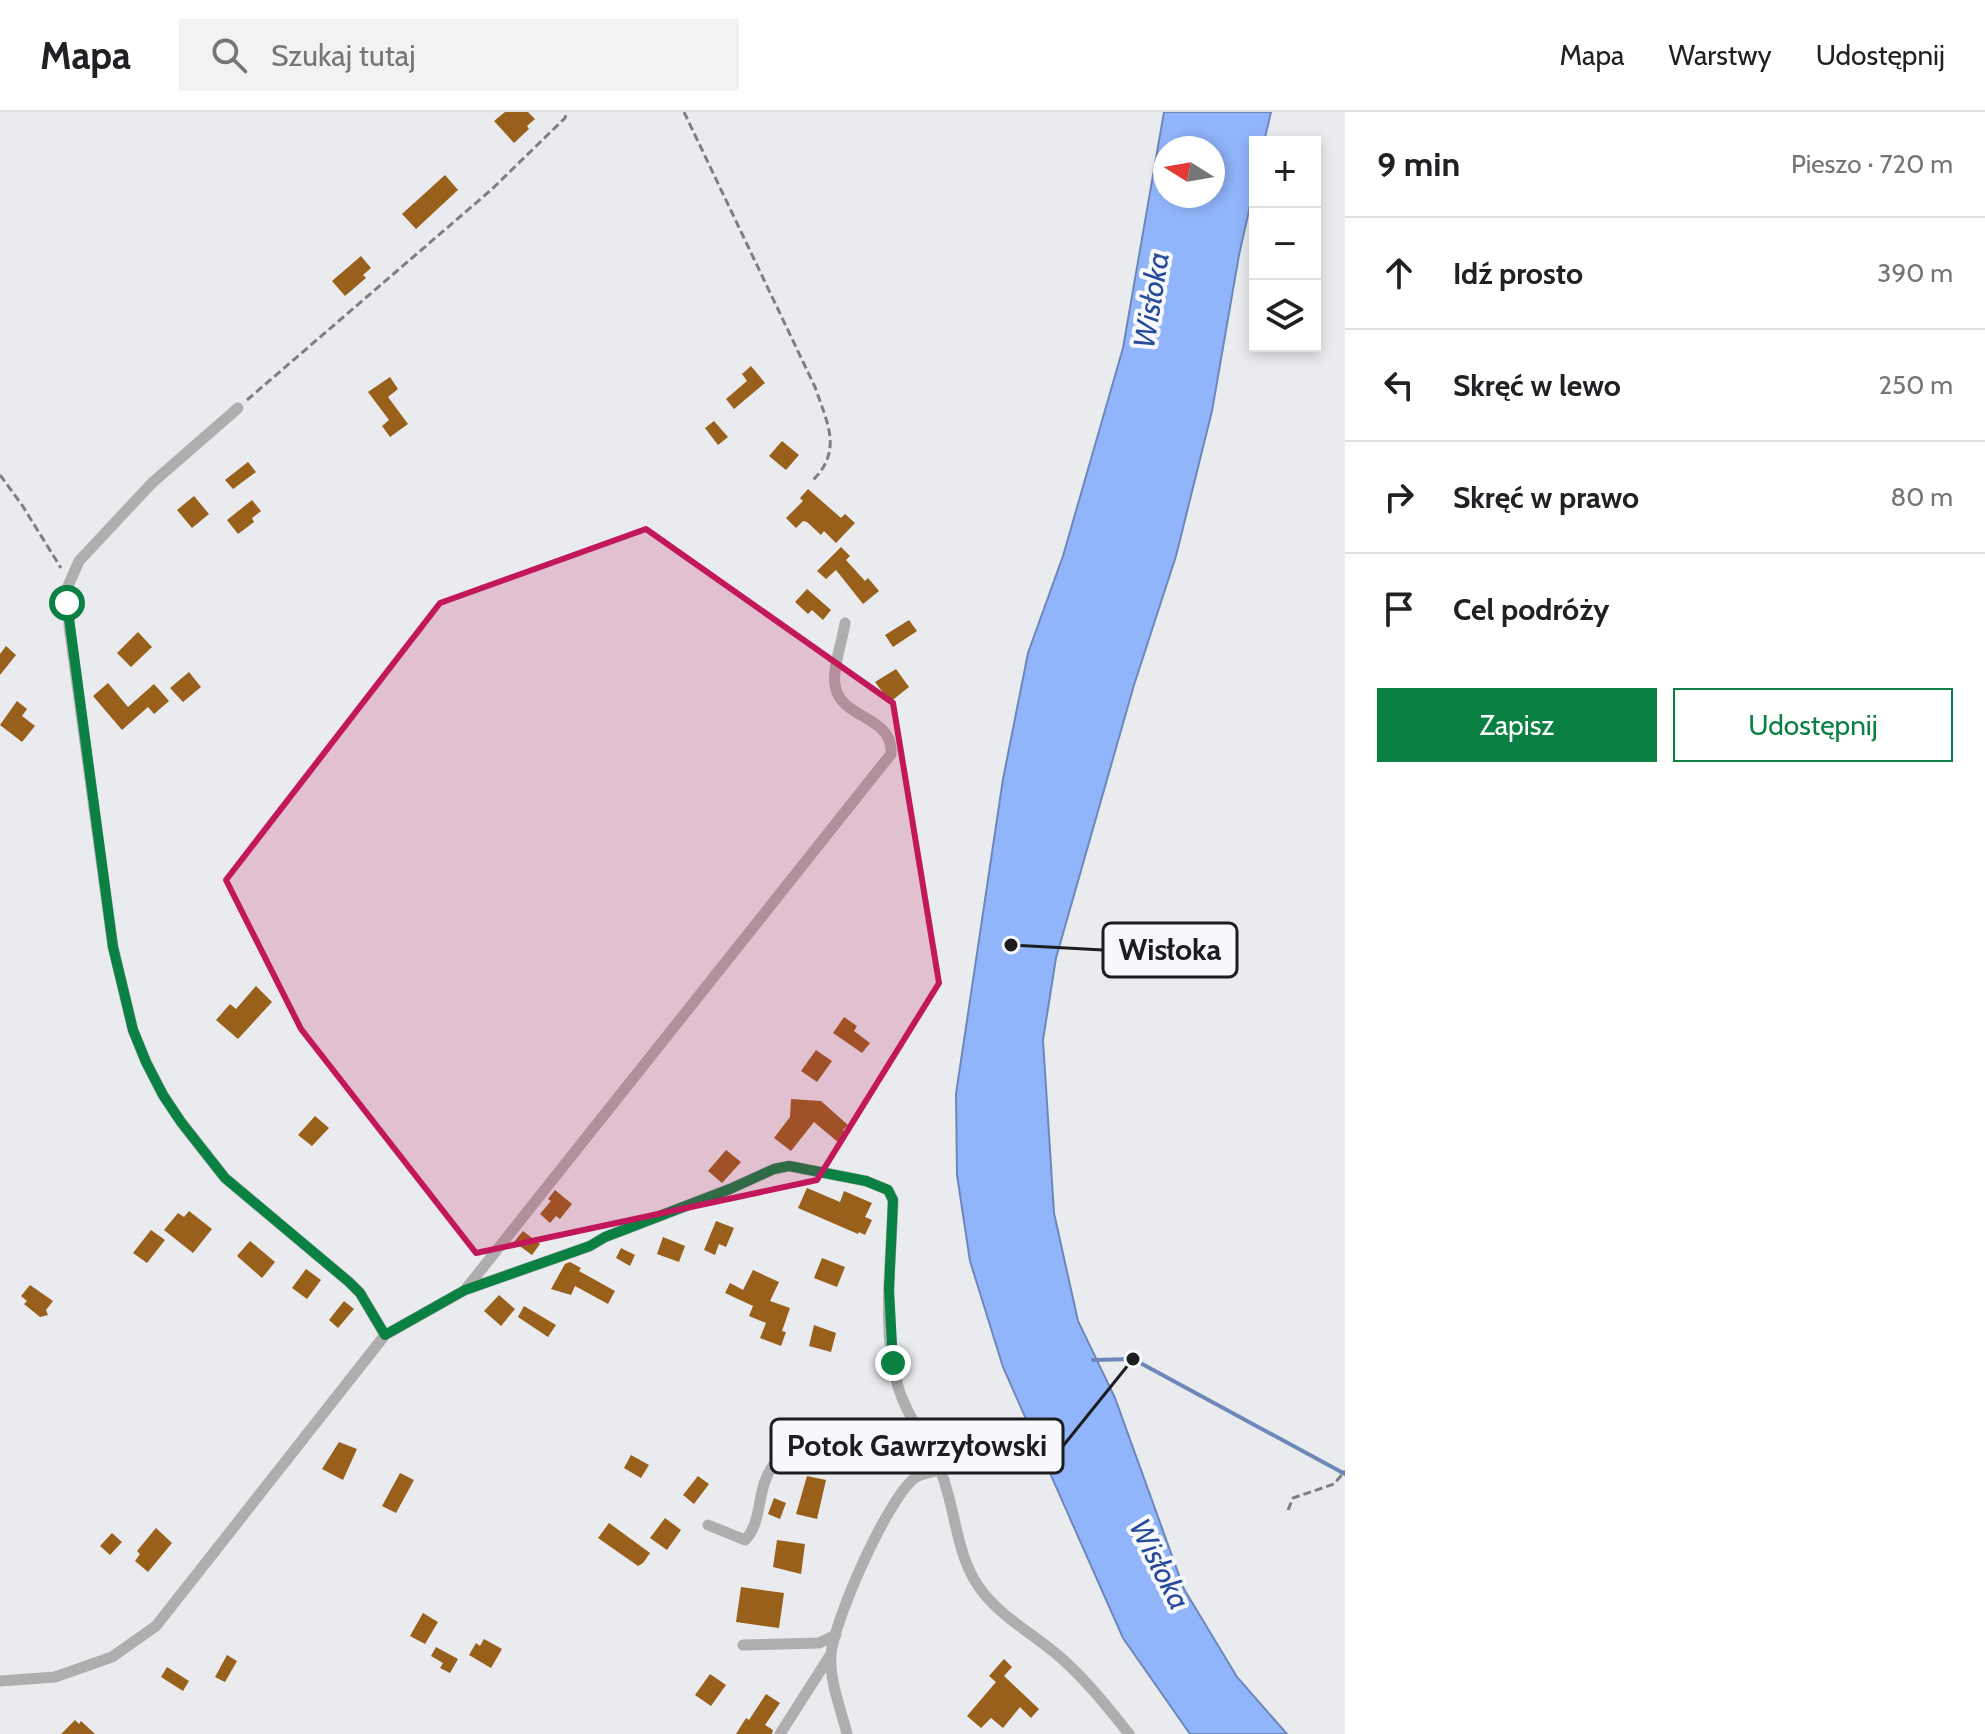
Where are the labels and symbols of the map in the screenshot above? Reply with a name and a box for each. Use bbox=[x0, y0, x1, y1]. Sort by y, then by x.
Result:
north arrow bbox=[1153, 136, 1225, 208]
water label: Wisłoka bbox=[1125, 249, 1177, 351]
route start bbox=[49, 585, 85, 621]
callout: Wisłoka bbox=[1103, 923, 1237, 977]
text: Wisłoka bbox=[1119, 931, 1221, 968]
route end bbox=[875, 1345, 911, 1381]
callout: Potok Gawrzyłowski bbox=[771, 1419, 1063, 1473]
text: Potok Gawrzyłowski bbox=[787, 1427, 1047, 1464]
water label: Wisłoka bbox=[1121, 1512, 1199, 1616]

